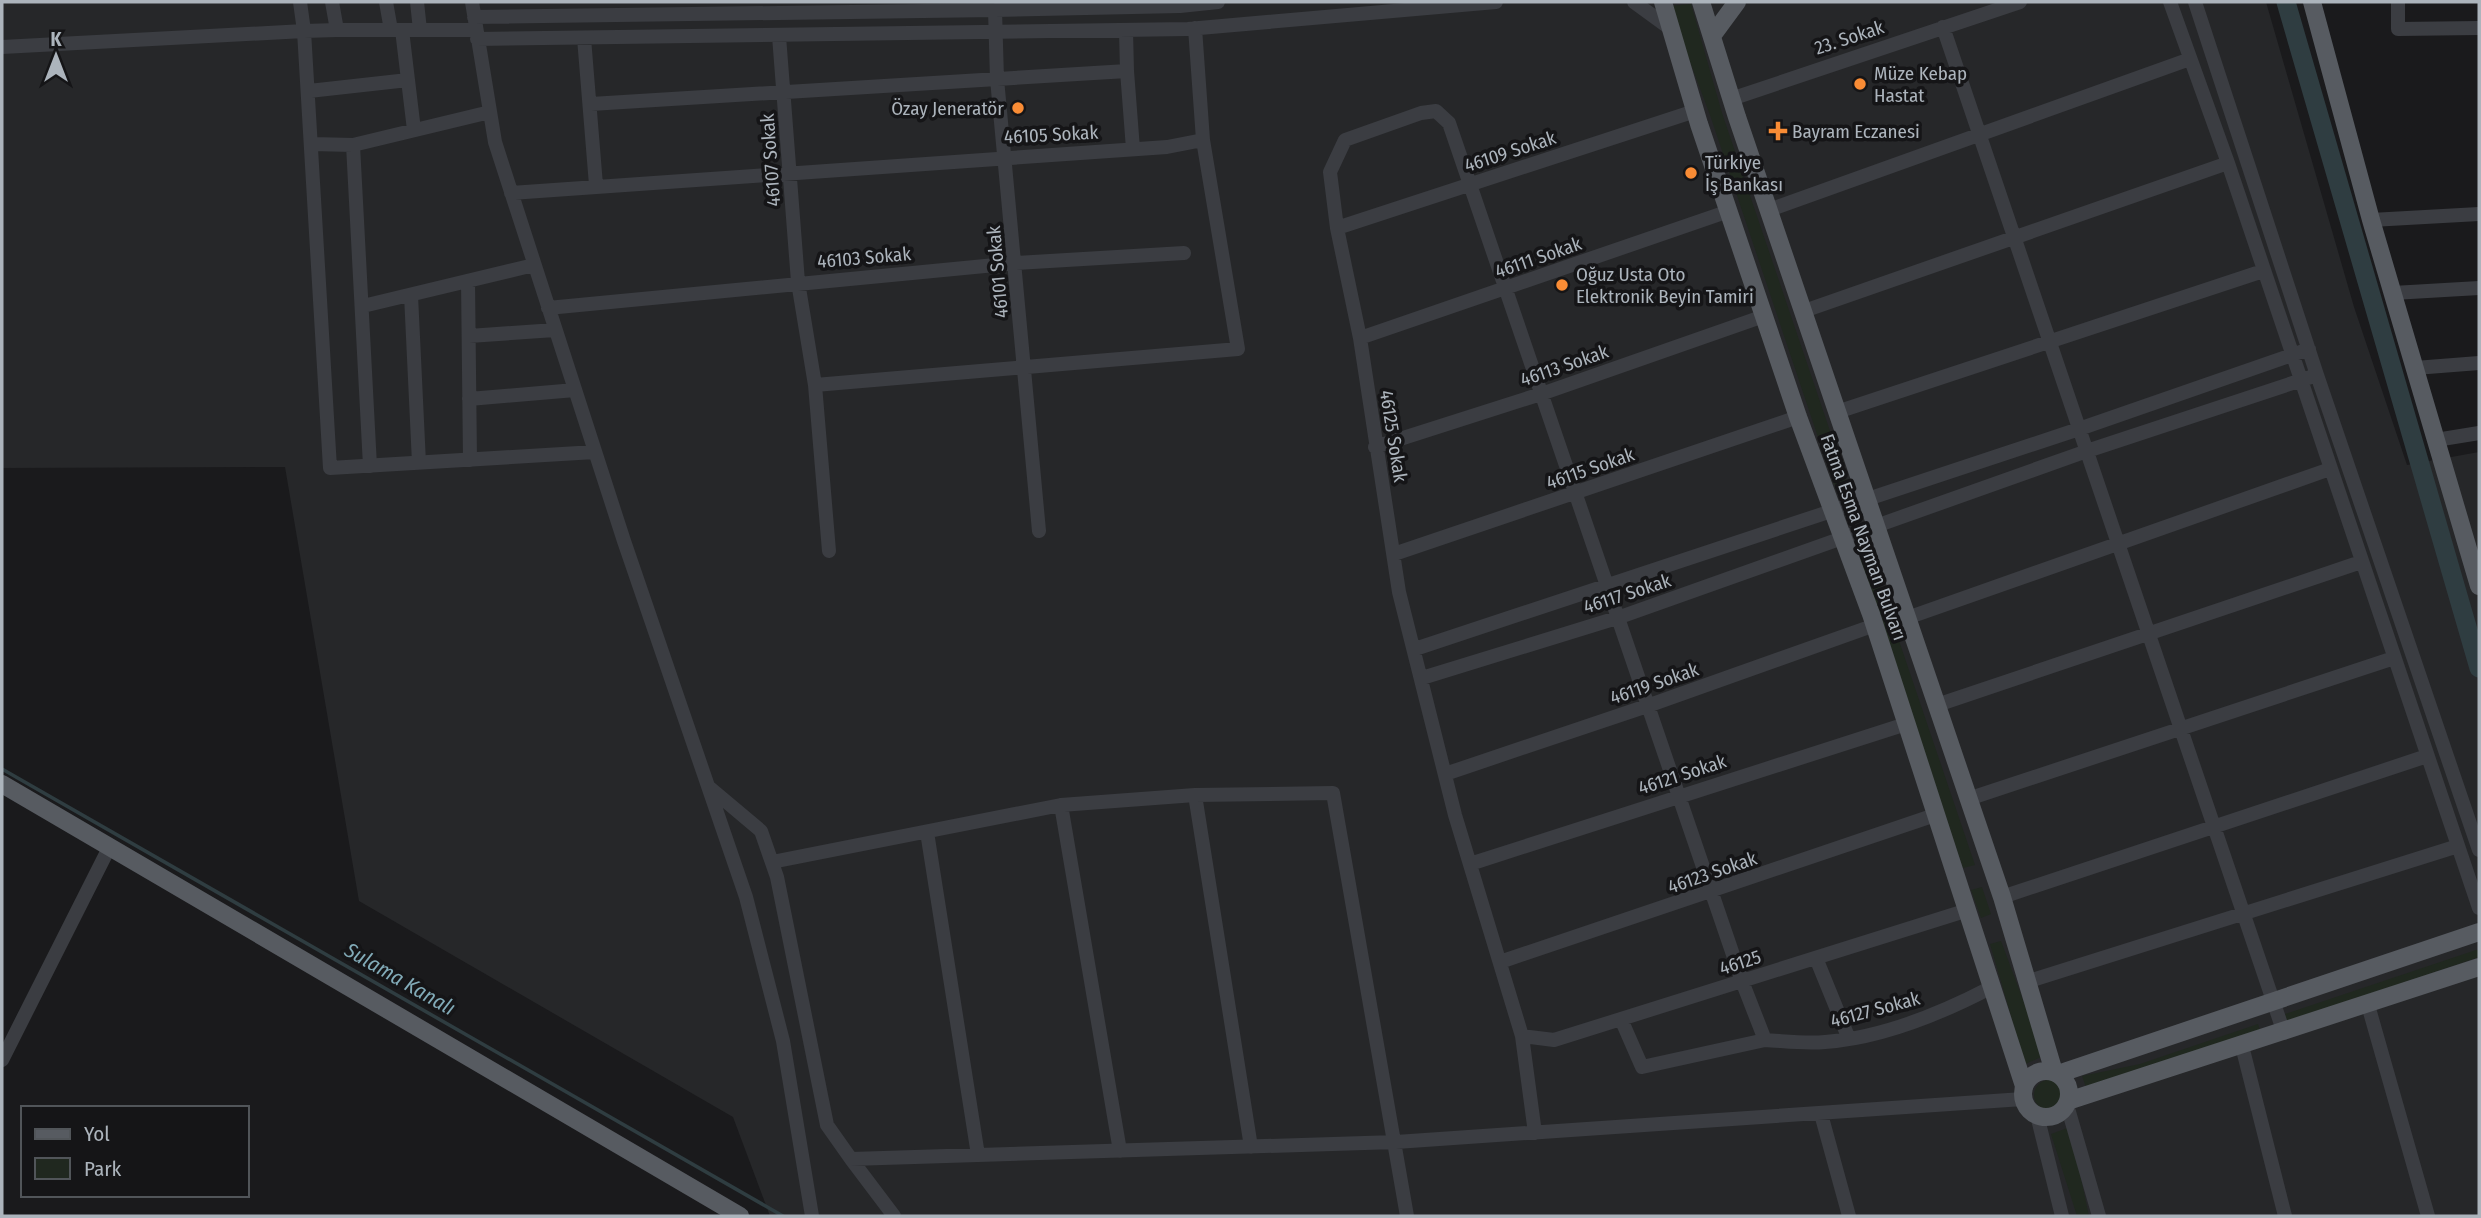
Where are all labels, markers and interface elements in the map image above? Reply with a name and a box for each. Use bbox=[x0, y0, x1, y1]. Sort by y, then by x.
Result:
street label: 23. Sokak bbox=[1812, 15, 1887, 59]
north arrow bbox=[21, 21, 91, 91]
text: K bbox=[50, 28, 62, 51]
place label: Müze Kebap Hastat bbox=[1874, 62, 1967, 107]
marker: Müze Kebap Hastat bbox=[1852, 76, 1868, 92]
place label: Özay Jeneratör bbox=[891, 97, 1004, 120]
marker: Özay Jeneratör bbox=[1010, 100, 1026, 116]
street label: 46107 Sokak bbox=[756, 113, 785, 207]
place label: Bayram Eczanesi bbox=[1792, 120, 1920, 143]
street label: 46105 Sokak bbox=[1003, 121, 1099, 148]
marker: Bayram Eczanesi bbox=[1770, 123, 1786, 139]
street label: 46109 Sokak bbox=[1462, 126, 1559, 177]
place label: Türkiye İş Bankası bbox=[1705, 151, 1783, 196]
marker: Türkiye İş Bankası bbox=[1683, 165, 1699, 181]
street label: 46101 Sokak bbox=[982, 225, 1013, 319]
street label: 46111 Sokak bbox=[1492, 232, 1585, 283]
street label: 46103 Sokak bbox=[816, 242, 912, 273]
place label: Oğuz Usta Oto Elektronik Beyin Tamiri bbox=[1576, 263, 1754, 308]
marker: Oğuz Usta Oto Elektronik Beyin Tamiri bbox=[1554, 277, 1570, 293]
street label: 46113 Sokak bbox=[1517, 340, 1611, 391]
street label: 46125 Sokak bbox=[1375, 388, 1412, 484]
street label: Fatma Esma Nayman Bulvarı bbox=[1815, 431, 1912, 643]
street label: 46115 Sokak bbox=[1543, 443, 1637, 494]
street label: 46117 Sokak bbox=[1580, 568, 1674, 618]
street label: 46119 Sokak bbox=[1607, 658, 1702, 709]
street label: 46121 Sokak bbox=[1635, 749, 1729, 799]
street label: 46123 Sokak bbox=[1665, 846, 1760, 898]
water label: Sulama Kanalı bbox=[339, 936, 460, 1021]
street label: 46125 bbox=[1716, 945, 1764, 980]
street label: 46127 Sokak bbox=[1828, 986, 1923, 1032]
legend bbox=[21, 1106, 248, 1197]
text: Yol bbox=[84, 1121, 110, 1147]
text: Park bbox=[84, 1156, 122, 1182]

